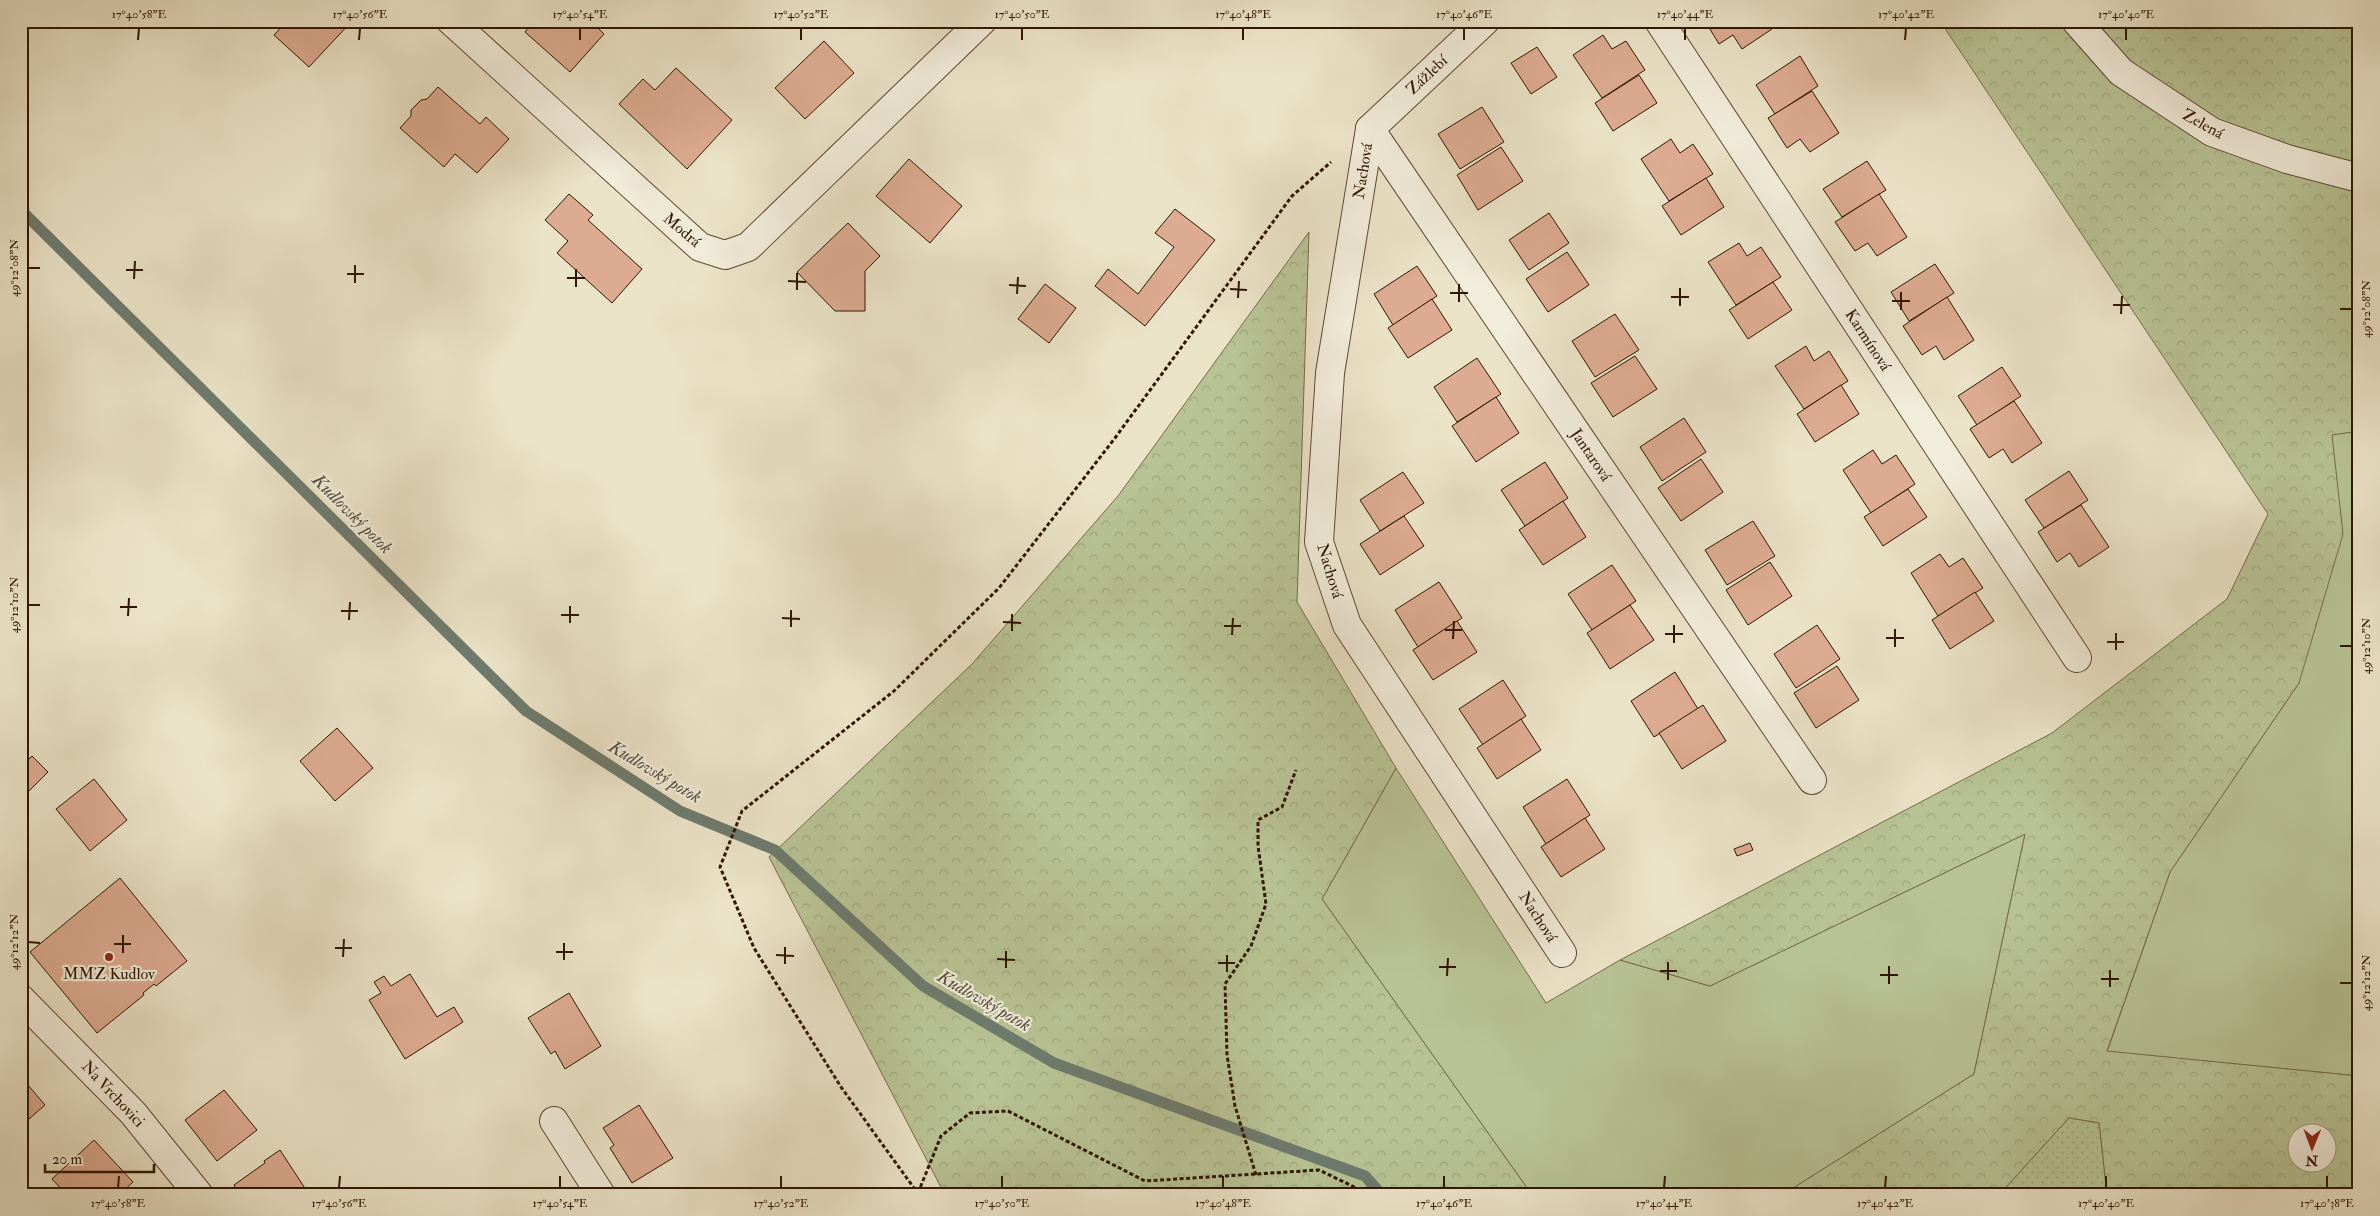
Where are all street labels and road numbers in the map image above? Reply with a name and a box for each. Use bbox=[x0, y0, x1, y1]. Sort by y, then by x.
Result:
street label: Zážlebí bbox=[1402, 50, 1453, 99]
street label: Zelená bbox=[2179, 105, 2228, 144]
street label: Nachová bbox=[1349, 141, 1377, 200]
street label: Modrá bbox=[659, 208, 705, 252]
street label: Karmínová bbox=[1841, 305, 1896, 375]
street label: Jantarová bbox=[1565, 424, 1616, 486]
street label: Nachová bbox=[1312, 541, 1348, 601]
street label: Nachová bbox=[1514, 888, 1562, 946]
street label: Na Vrchovici bbox=[77, 1056, 149, 1132]

